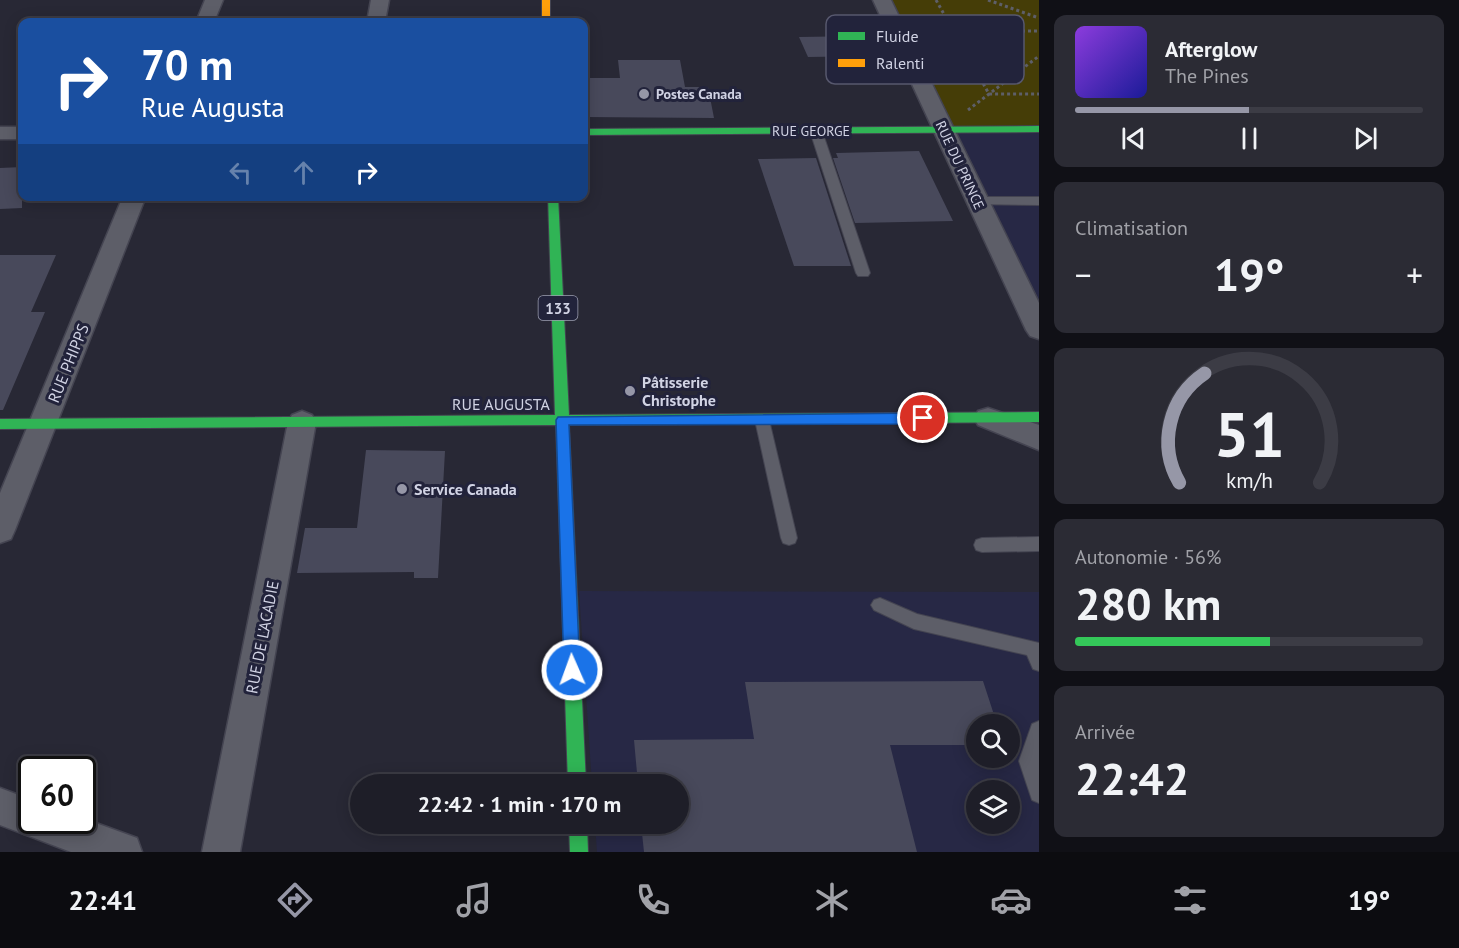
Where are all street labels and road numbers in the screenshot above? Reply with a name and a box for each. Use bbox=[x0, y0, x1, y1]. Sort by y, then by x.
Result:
street label: RUE DU PRINCE bbox=[932, 118, 988, 212]
street label: RUE GEORGE bbox=[772, 122, 850, 140]
road number: 133 bbox=[538, 296, 578, 320]
street label: RUE PHIPPS bbox=[43, 321, 93, 405]
street label: RUE AUGUSTA bbox=[452, 394, 551, 414]
street label: RUE DE L'ACADIE bbox=[241, 579, 283, 695]

